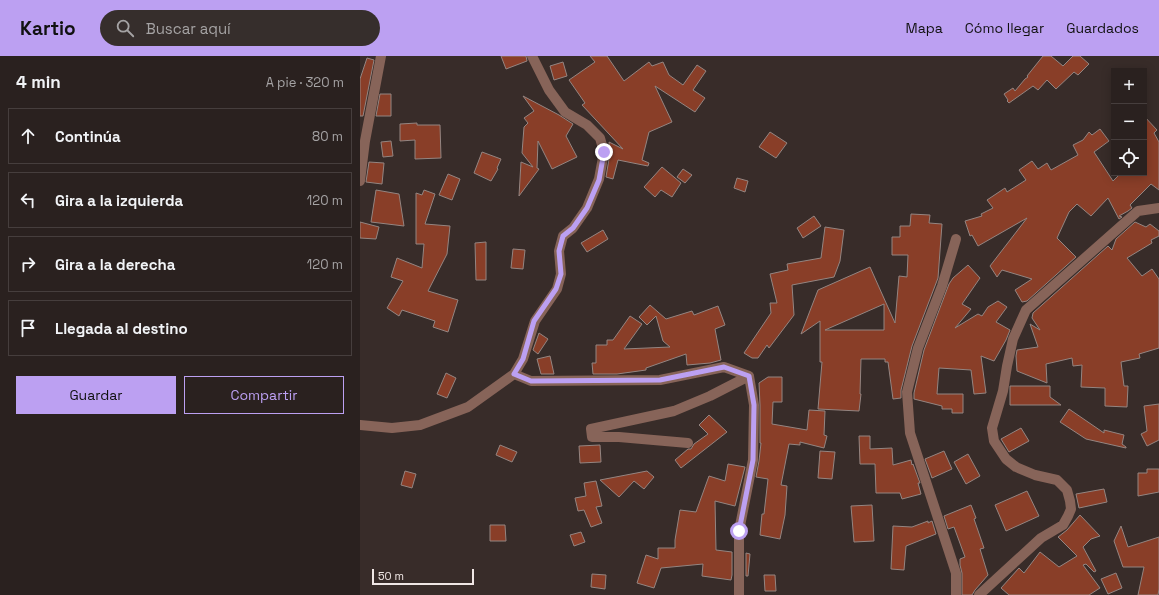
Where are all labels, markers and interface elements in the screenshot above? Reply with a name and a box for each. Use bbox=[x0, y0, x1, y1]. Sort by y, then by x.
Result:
search box bbox=[100, 10, 380, 46]
text: Kartio bbox=[20, 16, 76, 41]
icon: search bbox=[114, 17, 136, 39]
text: Buscar aquí bbox=[146, 19, 231, 38]
text: Mapa bbox=[906, 19, 943, 37]
text: Cómo llegar bbox=[965, 19, 1044, 37]
text: Guardados bbox=[1066, 19, 1139, 37]
map controls bbox=[1111, 68, 1147, 176]
button: + bbox=[1111, 68, 1147, 104]
text: 4 min bbox=[16, 71, 61, 93]
text: A pie · 320 m bbox=[266, 74, 344, 91]
button: − bbox=[1111, 104, 1147, 140]
icon: ahead bbox=[17, 125, 39, 147]
text: Continúa bbox=[55, 127, 121, 146]
text: 80 m bbox=[312, 128, 343, 145]
button: locate bbox=[1111, 140, 1147, 176]
route end bbox=[595, 143, 613, 161]
icon: left bbox=[17, 189, 39, 211]
text: Gira a la izquierda bbox=[55, 191, 183, 210]
text: 120 m bbox=[307, 192, 343, 209]
icon: right bbox=[17, 253, 39, 275]
text: Gira a la derecha bbox=[55, 255, 175, 274]
text: 120 m bbox=[307, 256, 343, 273]
icon: arrive bbox=[17, 317, 39, 339]
text: Llegada al destino bbox=[55, 319, 188, 338]
button: Guardar bbox=[16, 376, 176, 414]
button: Compartir bbox=[184, 376, 344, 414]
route start bbox=[730, 522, 748, 540]
scale bar bbox=[372, 567, 474, 586]
text: 50 m bbox=[378, 569, 404, 583]

